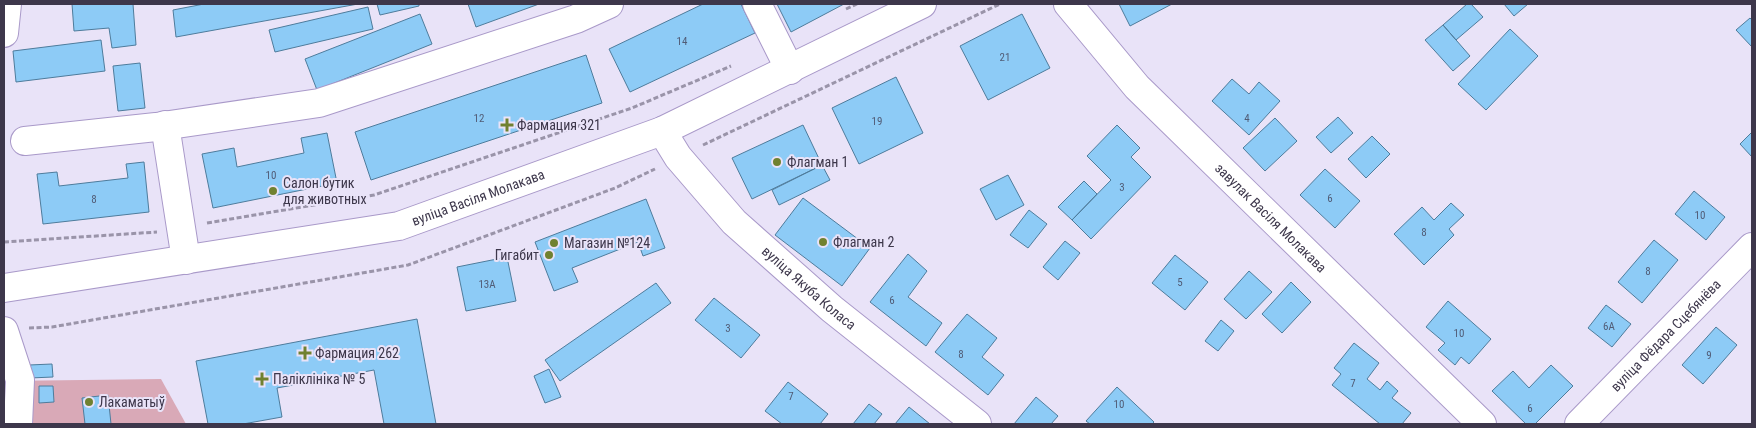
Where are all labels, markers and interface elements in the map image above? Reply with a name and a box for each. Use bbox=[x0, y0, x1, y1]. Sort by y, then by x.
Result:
house number: 14 bbox=[677, 35, 688, 48]
house number: 21 bbox=[1000, 51, 1010, 64]
house number: 12 bbox=[474, 112, 484, 125]
house number: 4 bbox=[1244, 112, 1250, 125]
house number: 19 bbox=[872, 115, 882, 128]
place label: Фармация 321 bbox=[517, 117, 601, 133]
marker: Фармация 321 bbox=[501, 119, 513, 131]
place label: Флагман 1 bbox=[787, 154, 849, 170]
marker: Флагман 1 bbox=[771, 156, 783, 168]
street label: завулак Васіля Молакава bbox=[1212, 160, 1330, 276]
street label: вуліца Васіля Молакава bbox=[410, 166, 547, 229]
house number: 10 bbox=[266, 169, 276, 182]
place label: Салон бутик для животных bbox=[283, 175, 367, 207]
house number: 3 bbox=[1119, 181, 1125, 194]
marker: Салон бутик для животных bbox=[267, 185, 279, 197]
house number: 6 bbox=[1327, 192, 1333, 205]
house number: 8 bbox=[91, 193, 97, 206]
house number: 10 bbox=[1695, 209, 1705, 222]
house number: 8 bbox=[1421, 226, 1427, 239]
place label: Флагман 2 bbox=[833, 234, 895, 250]
place label: Магазин №124 bbox=[564, 235, 650, 251]
marker: Флагман 2 bbox=[817, 236, 829, 248]
marker: Магазин №124 bbox=[548, 237, 560, 249]
street label: вуліца Якуба Коласа bbox=[759, 243, 859, 333]
place label: Гигабит bbox=[495, 247, 539, 263]
marker: Гигабит bbox=[543, 249, 555, 261]
house number: 8 bbox=[1645, 265, 1651, 278]
house number: 5 bbox=[1177, 276, 1183, 289]
street label: вуліца Фёдара Сцебянёва bbox=[1607, 276, 1724, 395]
house number: 13А bbox=[478, 278, 496, 291]
house number: 6 bbox=[889, 294, 895, 307]
house number: 6А bbox=[1603, 320, 1616, 333]
house number: 3 bbox=[725, 322, 731, 335]
house number: 10 bbox=[1454, 327, 1464, 340]
place label: Фармация 262 bbox=[315, 345, 399, 361]
marker: Фармация 262 bbox=[299, 347, 311, 359]
house number: 8 bbox=[958, 348, 964, 361]
house number: 9 bbox=[1706, 349, 1712, 362]
place label: Паліклініка № 5 bbox=[273, 371, 365, 387]
marker: Паліклініка № 5 bbox=[255, 372, 269, 386]
house number: 7 bbox=[1350, 377, 1356, 390]
house number: 7 bbox=[788, 390, 794, 403]
place label: Лакаматыў bbox=[99, 394, 165, 410]
marker: Лакаматыў bbox=[83, 396, 95, 408]
house number: 10 bbox=[1114, 398, 1124, 411]
house number: 6 bbox=[1527, 402, 1533, 415]

